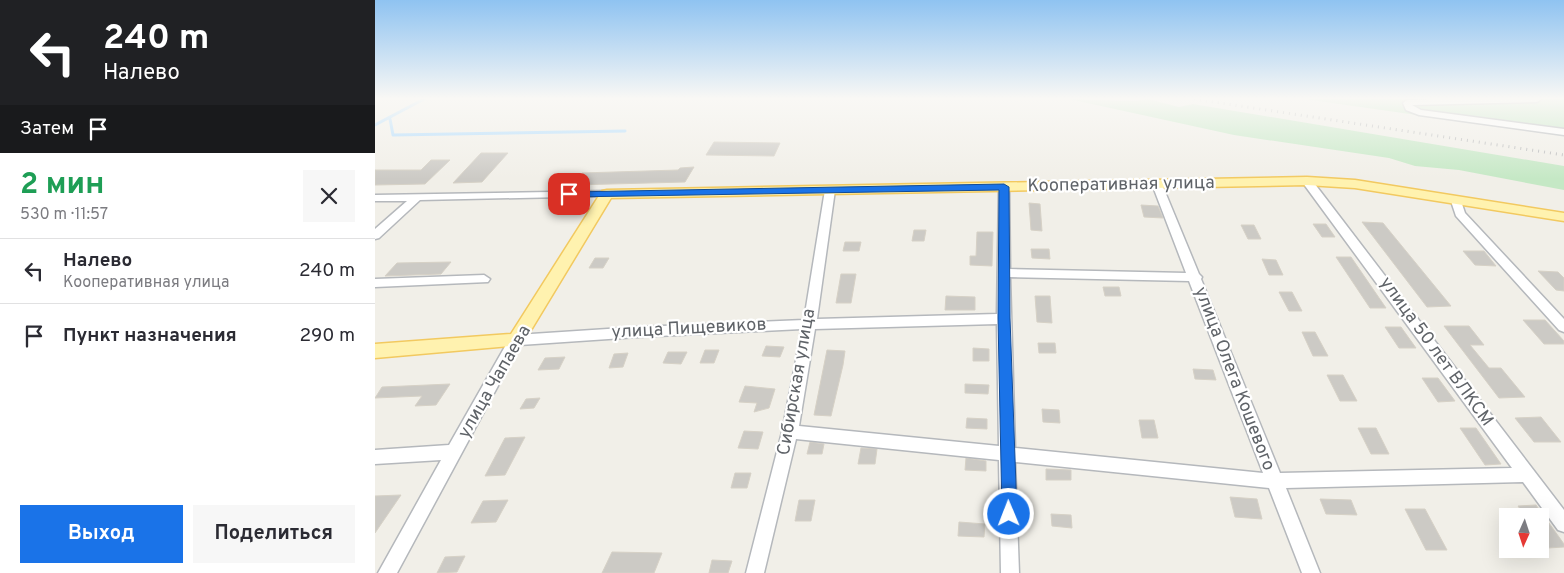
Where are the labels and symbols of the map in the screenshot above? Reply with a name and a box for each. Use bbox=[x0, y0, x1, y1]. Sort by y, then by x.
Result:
street label: Кооперативная улица bbox=[1027, 172, 1215, 198]
pin bbox=[548, 173, 590, 215]
street label: улица 50 лет ВЛКСМ bbox=[1374, 273, 1498, 431]
street label: улица Олега Кошевого bbox=[1188, 284, 1280, 474]
street label: Сибирская улица bbox=[773, 307, 821, 457]
street label: улица Пищевиков bbox=[611, 313, 767, 345]
street label: улица Чапаева bbox=[453, 321, 537, 443]
position arrow bbox=[982, 487, 1034, 539]
north arrow bbox=[1499, 508, 1549, 558]

